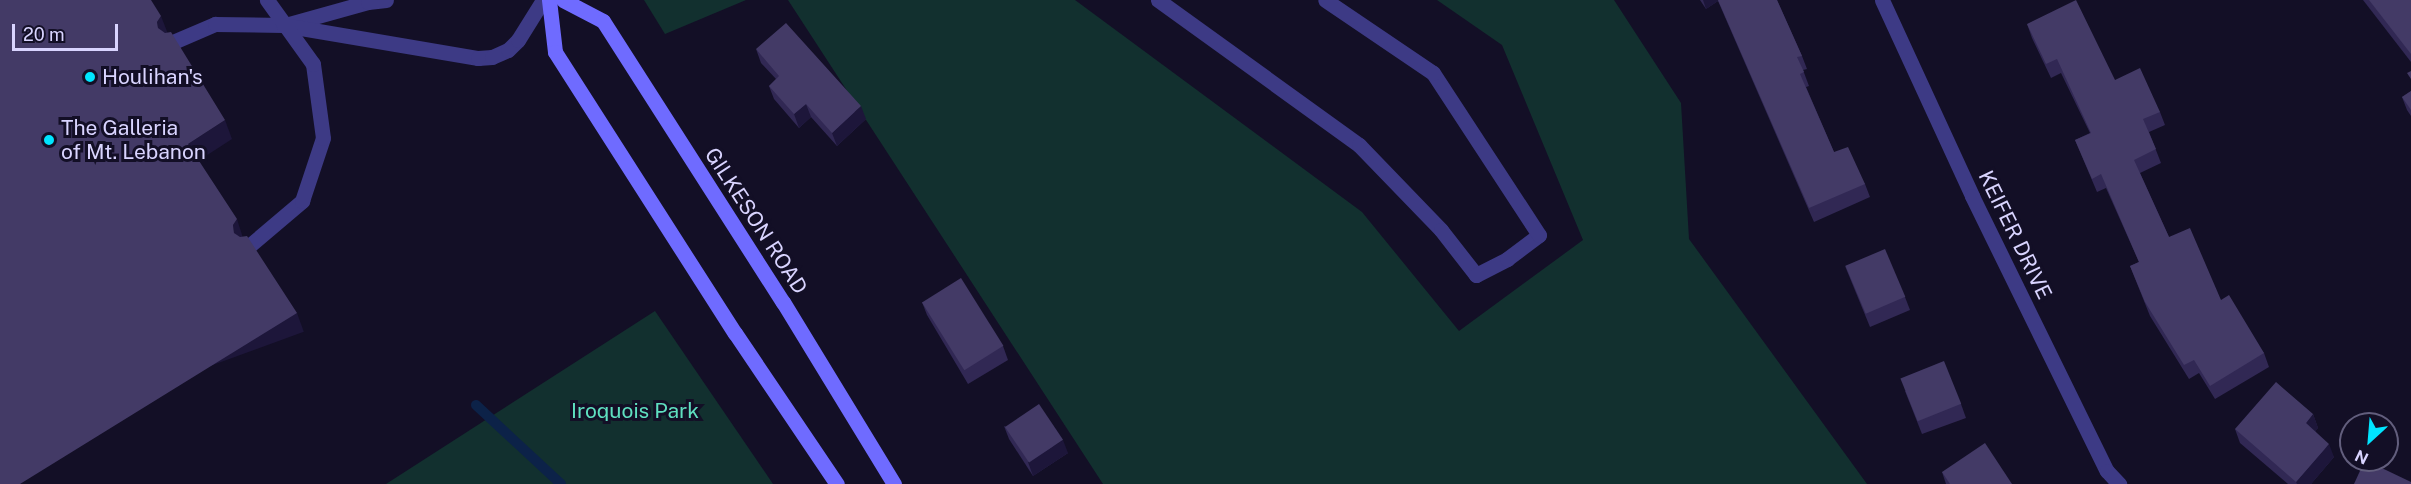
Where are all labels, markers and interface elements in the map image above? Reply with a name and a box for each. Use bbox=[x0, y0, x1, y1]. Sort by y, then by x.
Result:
scale bar bbox=[15, 12, 122, 50]
text: 20 m bbox=[23, 24, 65, 45]
place label: Houlihan's bbox=[102, 64, 203, 90]
marker: Houlihan's bbox=[83, 70, 97, 84]
place label: The Galleria of Mt. Lebanon bbox=[61, 115, 206, 165]
marker: The Galleria of Mt. Lebanon bbox=[42, 133, 56, 147]
street label: GILKESON ROAD bbox=[699, 143, 813, 299]
street label: KEIFER DRIVE bbox=[1973, 166, 2057, 304]
park label: Iroquois Park bbox=[571, 398, 699, 424]
north arrow bbox=[2339, 412, 2399, 472]
text: N bbox=[2352, 446, 2372, 468]

